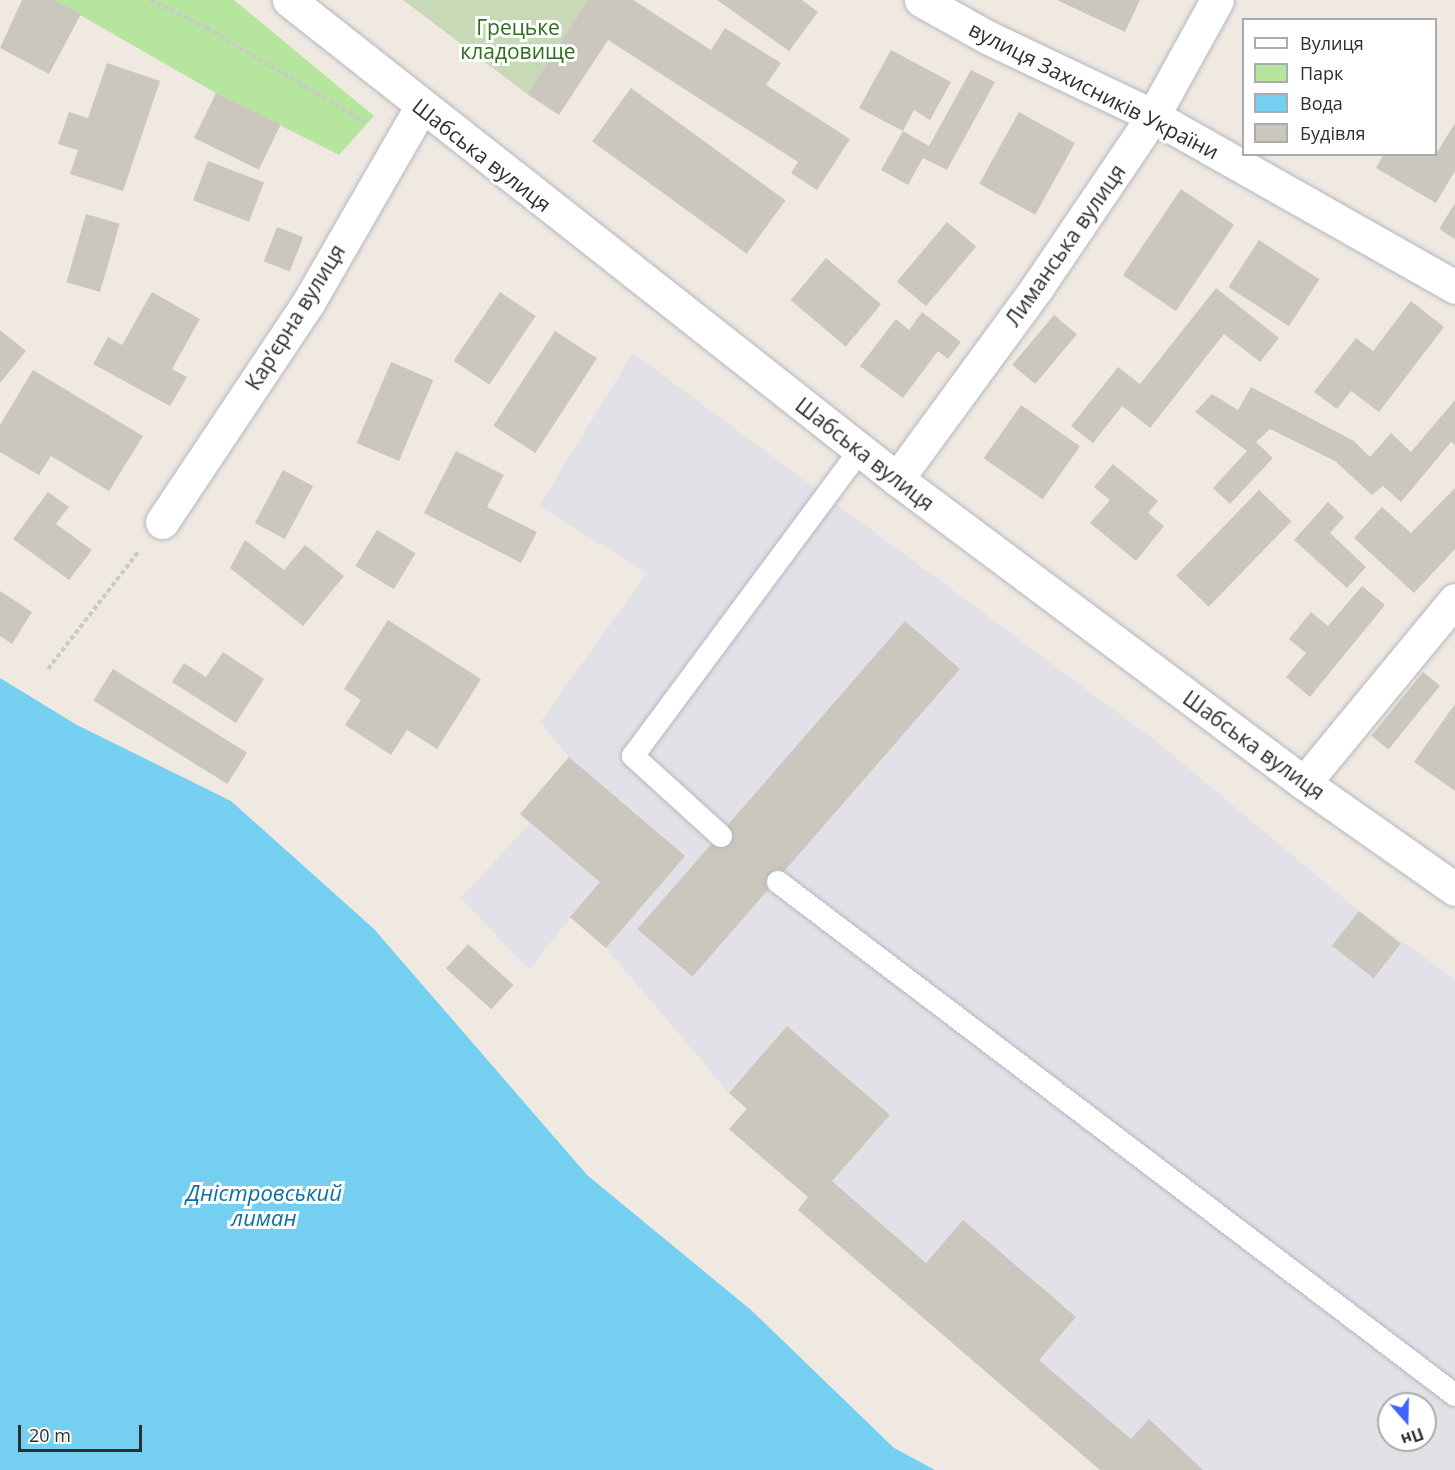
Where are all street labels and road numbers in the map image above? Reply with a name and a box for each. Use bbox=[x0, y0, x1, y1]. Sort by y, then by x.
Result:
street label: вулиця Захисників України bbox=[965, 16, 1223, 164]
street label: Шабська вулиця bbox=[408, 93, 556, 217]
street label: Лиманська вулиця bbox=[1000, 159, 1130, 331]
street label: Карʼєрна вулиця bbox=[240, 239, 350, 395]
street label: Шабська вулиця bbox=[791, 392, 939, 516]
street label: Шабська вулиця bbox=[1178, 685, 1330, 805]

